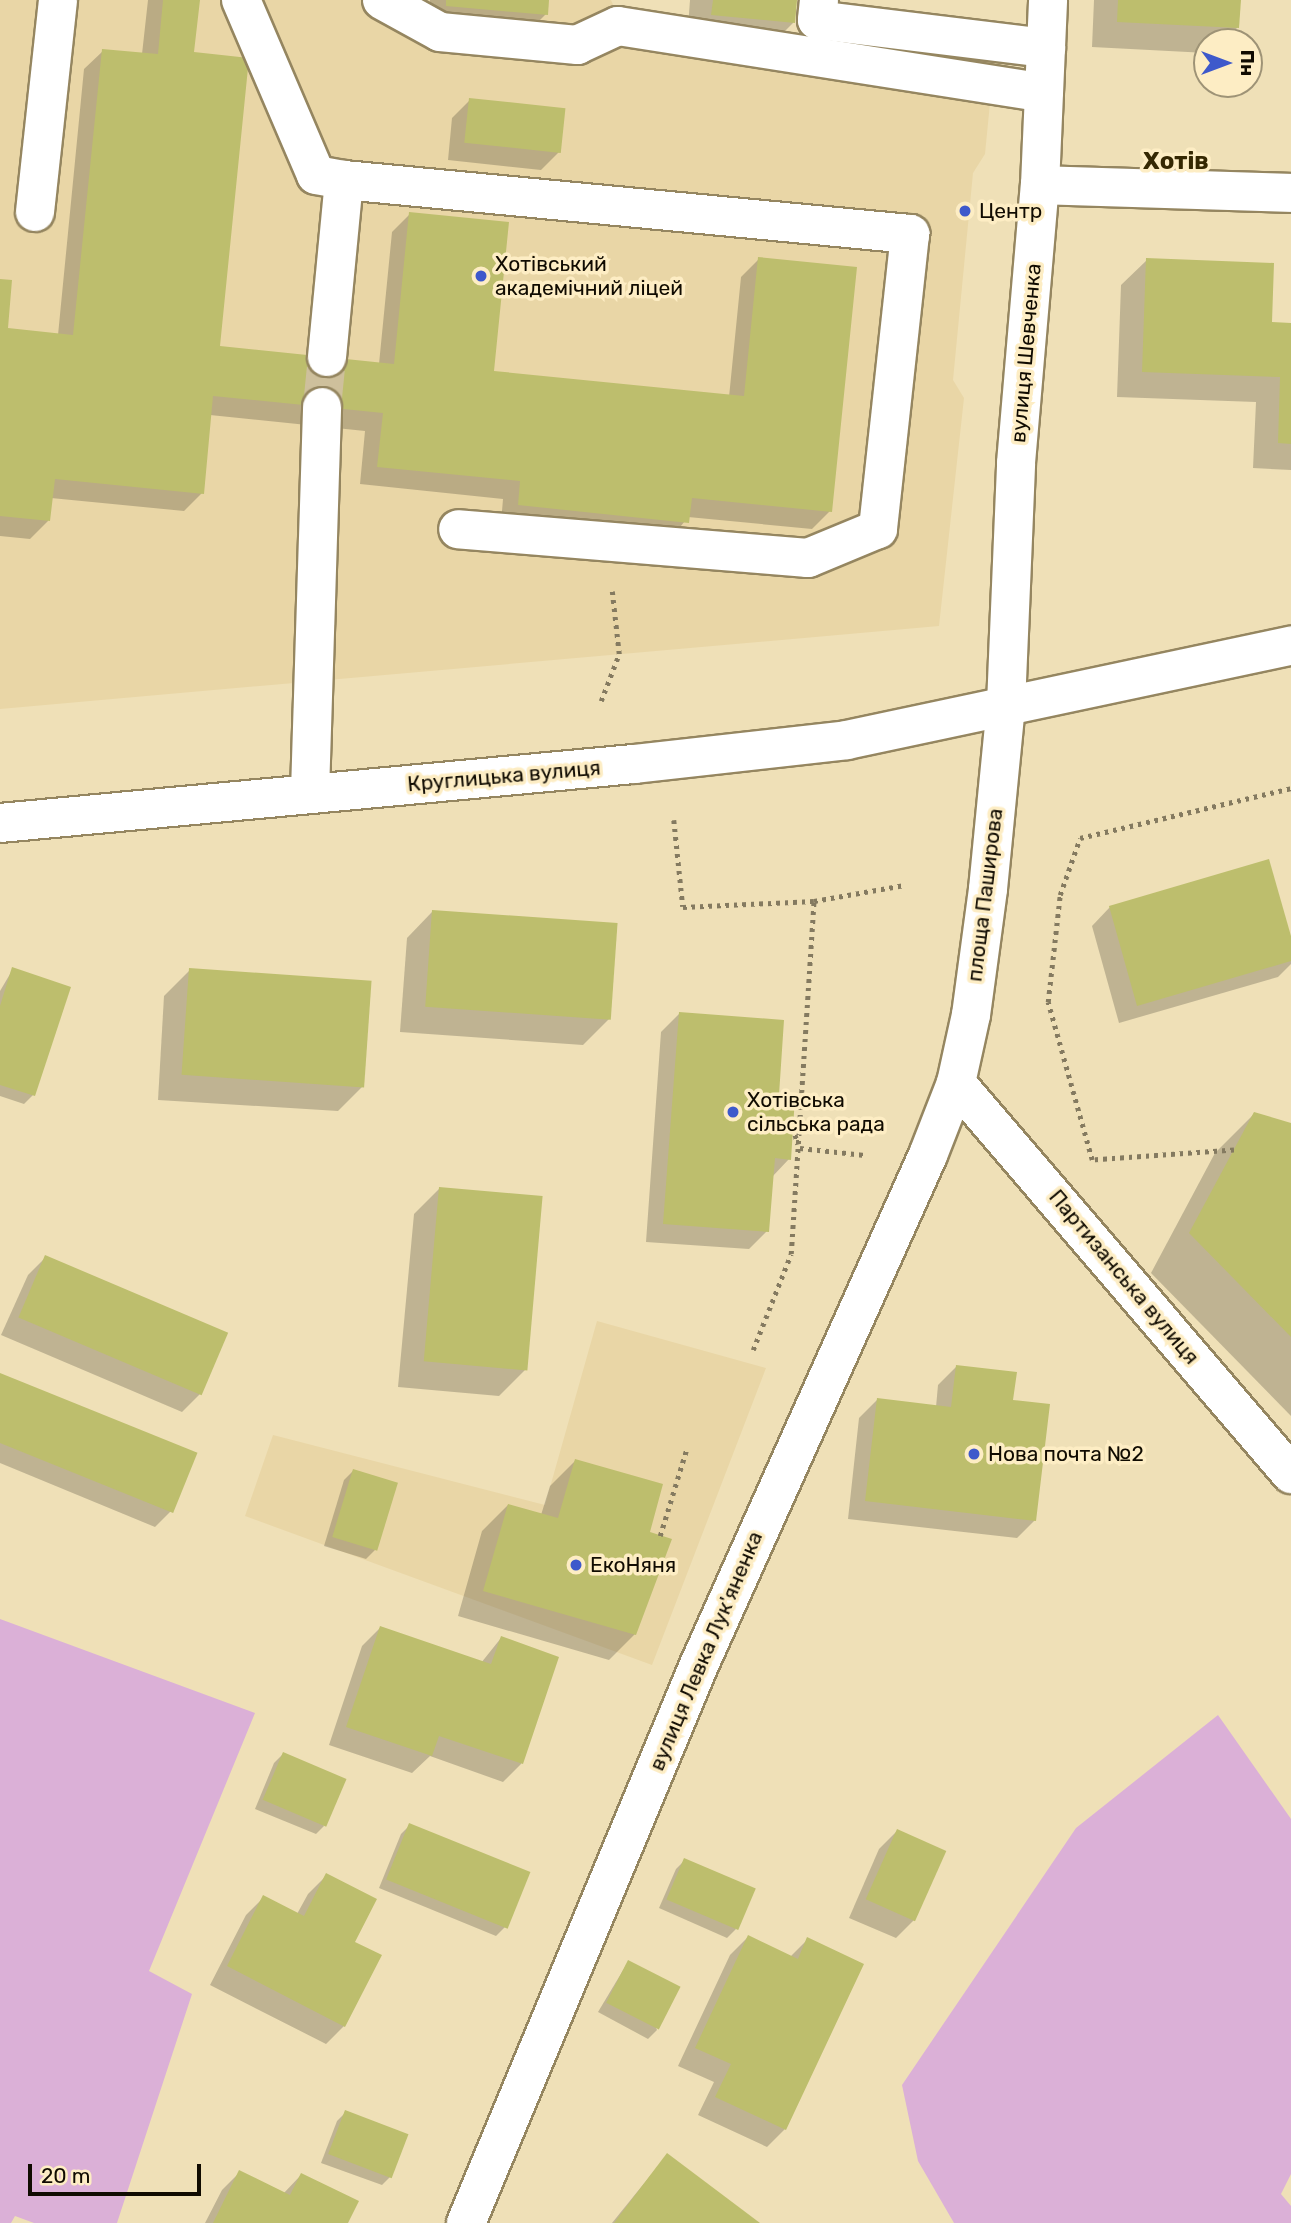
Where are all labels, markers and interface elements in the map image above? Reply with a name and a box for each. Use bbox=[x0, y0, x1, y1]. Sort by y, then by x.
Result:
north arrow bbox=[1193, 28, 1263, 98]
text: Пн bbox=[1236, 50, 1259, 76]
district label: Хотів bbox=[1143, 148, 1209, 176]
place label: Центр bbox=[979, 198, 1042, 224]
marker: Центр bbox=[957, 203, 973, 219]
place label: Хотівський академічний ліцей bbox=[495, 251, 683, 301]
street label: вулиця Шевченка bbox=[1006, 262, 1046, 444]
marker: Хотівський академічний ліцей bbox=[473, 268, 489, 284]
street label: Круглицька вулиця bbox=[406, 755, 602, 797]
street label: площа Паширова bbox=[962, 807, 1008, 983]
place label: Хотівська сільська рада bbox=[747, 1087, 885, 1137]
marker: Хотівська сільська рада bbox=[725, 1104, 741, 1120]
street label: Партизанська вулиця bbox=[1044, 1185, 1204, 1369]
place label: Нова почта №2 bbox=[988, 1441, 1144, 1467]
marker: Нова почта №2 bbox=[966, 1446, 982, 1462]
street label: вулиця Левка Лук'яненка bbox=[644, 1528, 768, 1774]
place label: ЕкоНяня bbox=[590, 1552, 676, 1578]
marker: ЕкоНяня bbox=[568, 1557, 584, 1573]
scale bar bbox=[32, 2150, 205, 2194]
text: 20 m bbox=[41, 2163, 90, 2188]

